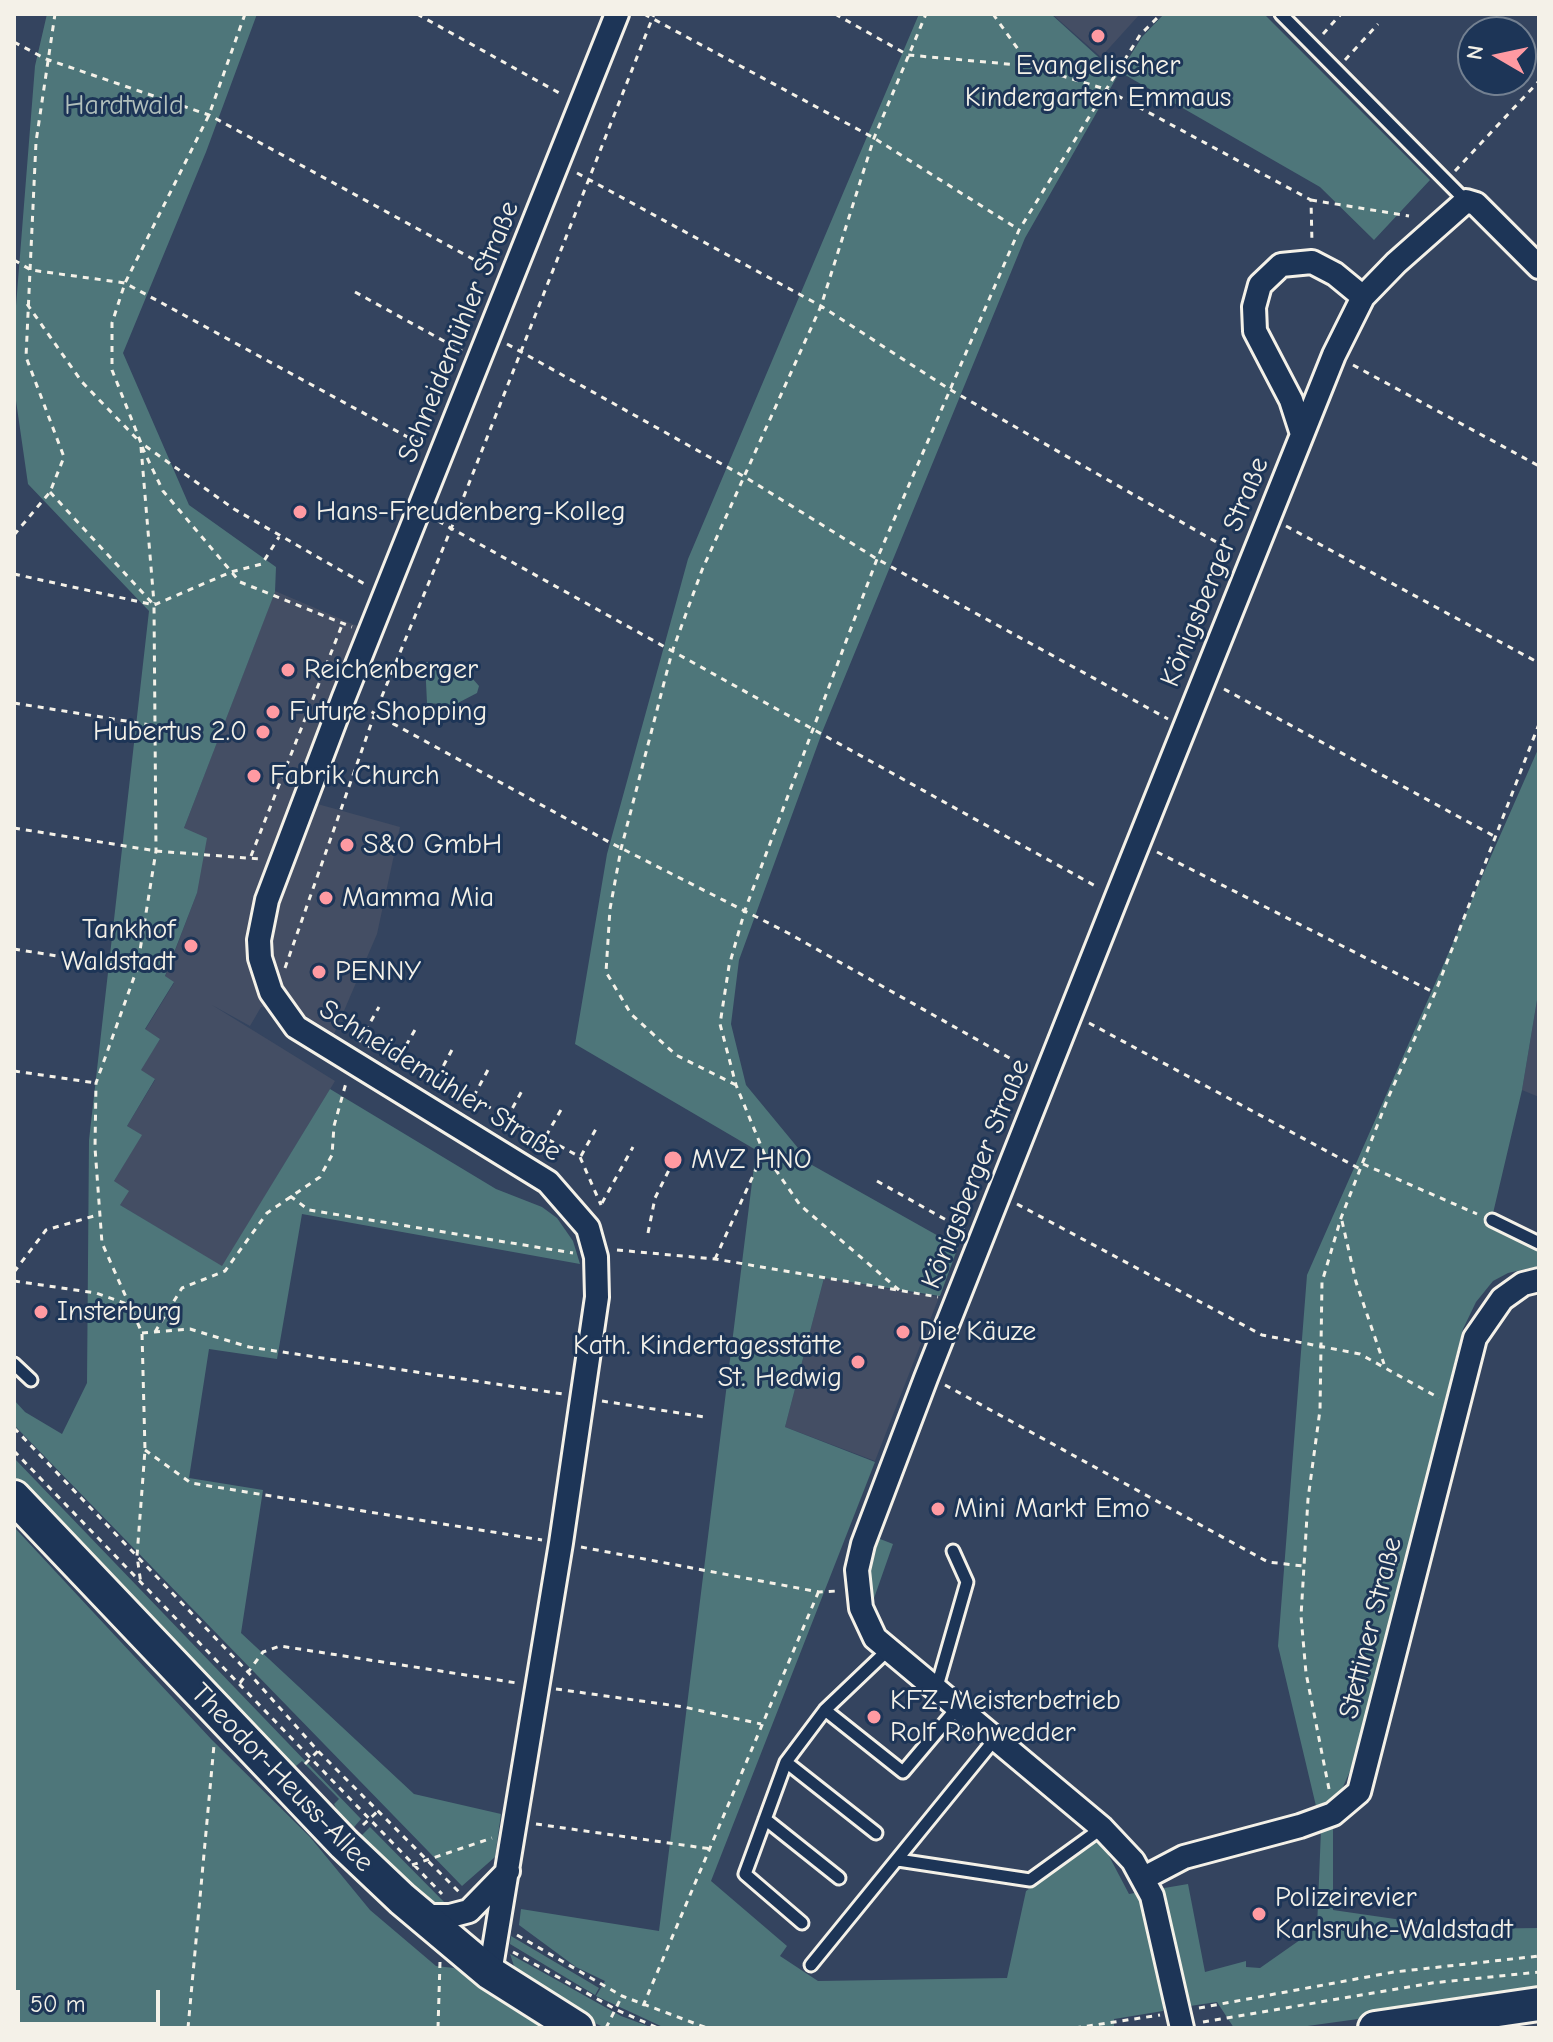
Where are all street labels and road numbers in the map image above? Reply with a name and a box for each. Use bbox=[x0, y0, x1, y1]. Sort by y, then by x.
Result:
street label: Schneidemühler Straße bbox=[391, 196, 527, 468]
street label: Königsberger Straße bbox=[1154, 452, 1276, 692]
street label: Schneidemühler Straße bbox=[313, 993, 567, 1169]
street label: Königsberger Straße bbox=[915, 1054, 1037, 1294]
street label: Stettiner Straße bbox=[1332, 1534, 1410, 1722]
street label: Theodor-Heuss-Allee bbox=[183, 1677, 381, 1879]

